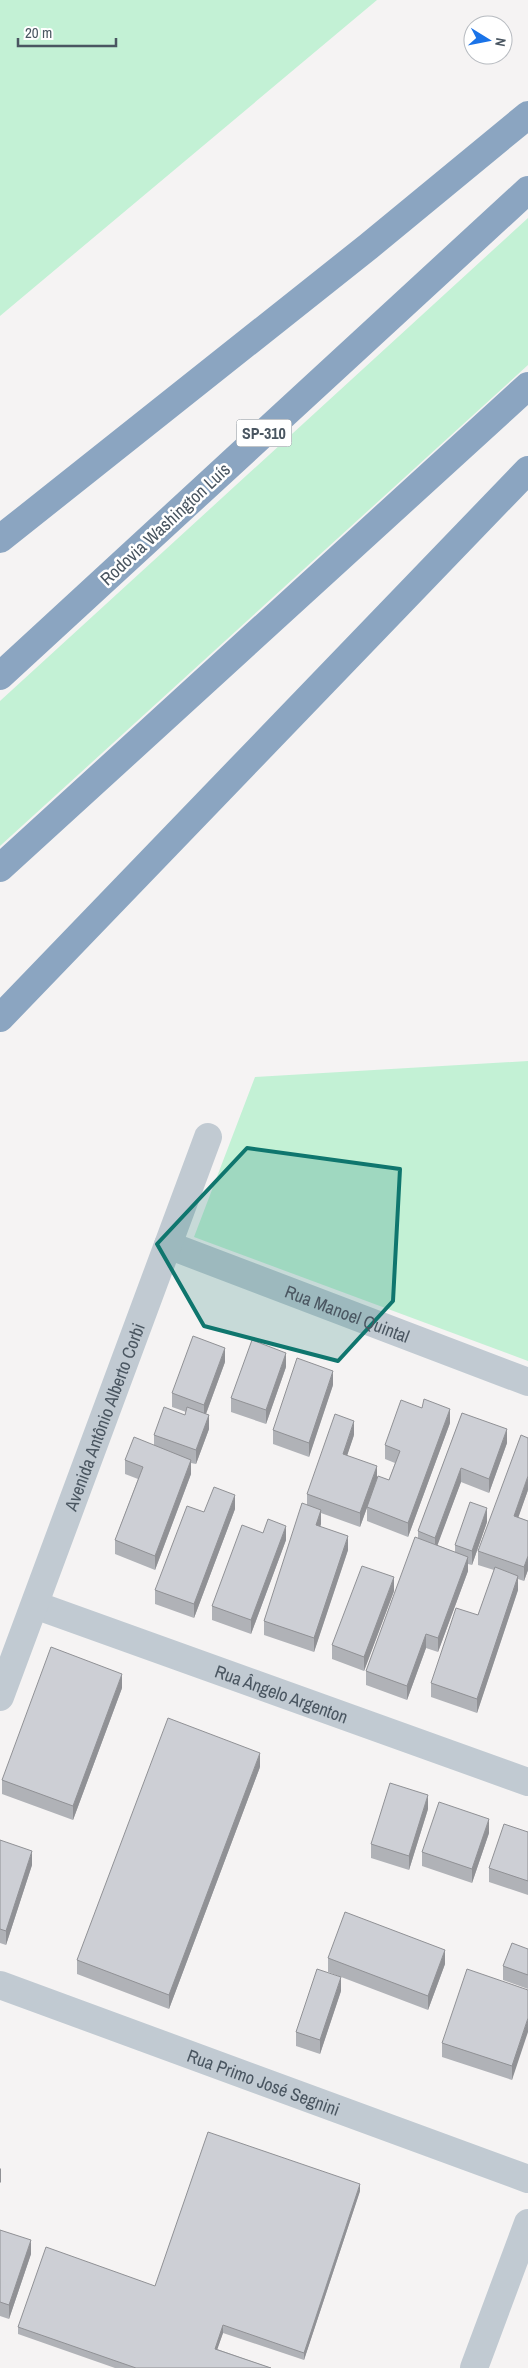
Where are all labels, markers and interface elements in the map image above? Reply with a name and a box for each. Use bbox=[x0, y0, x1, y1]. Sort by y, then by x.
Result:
scale bar bbox=[18, 15, 115, 47]
north arrow bbox=[463, 15, 513, 65]
text: 20 m bbox=[25, 22, 52, 43]
text: N bbox=[491, 37, 510, 48]
road number: SP-310 bbox=[236, 419, 292, 446]
street label: Rodovia Washington Luís bbox=[95, 457, 235, 591]
street label: Rua Manoel Quintal bbox=[282, 1278, 413, 1348]
street label: Avenida Antônio Alberto Corbi bbox=[57, 1319, 150, 1515]
street label: Rua Ângelo Argenton bbox=[212, 1658, 352, 1729]
street label: Rua Primo José Segnini bbox=[184, 2042, 344, 2121]

